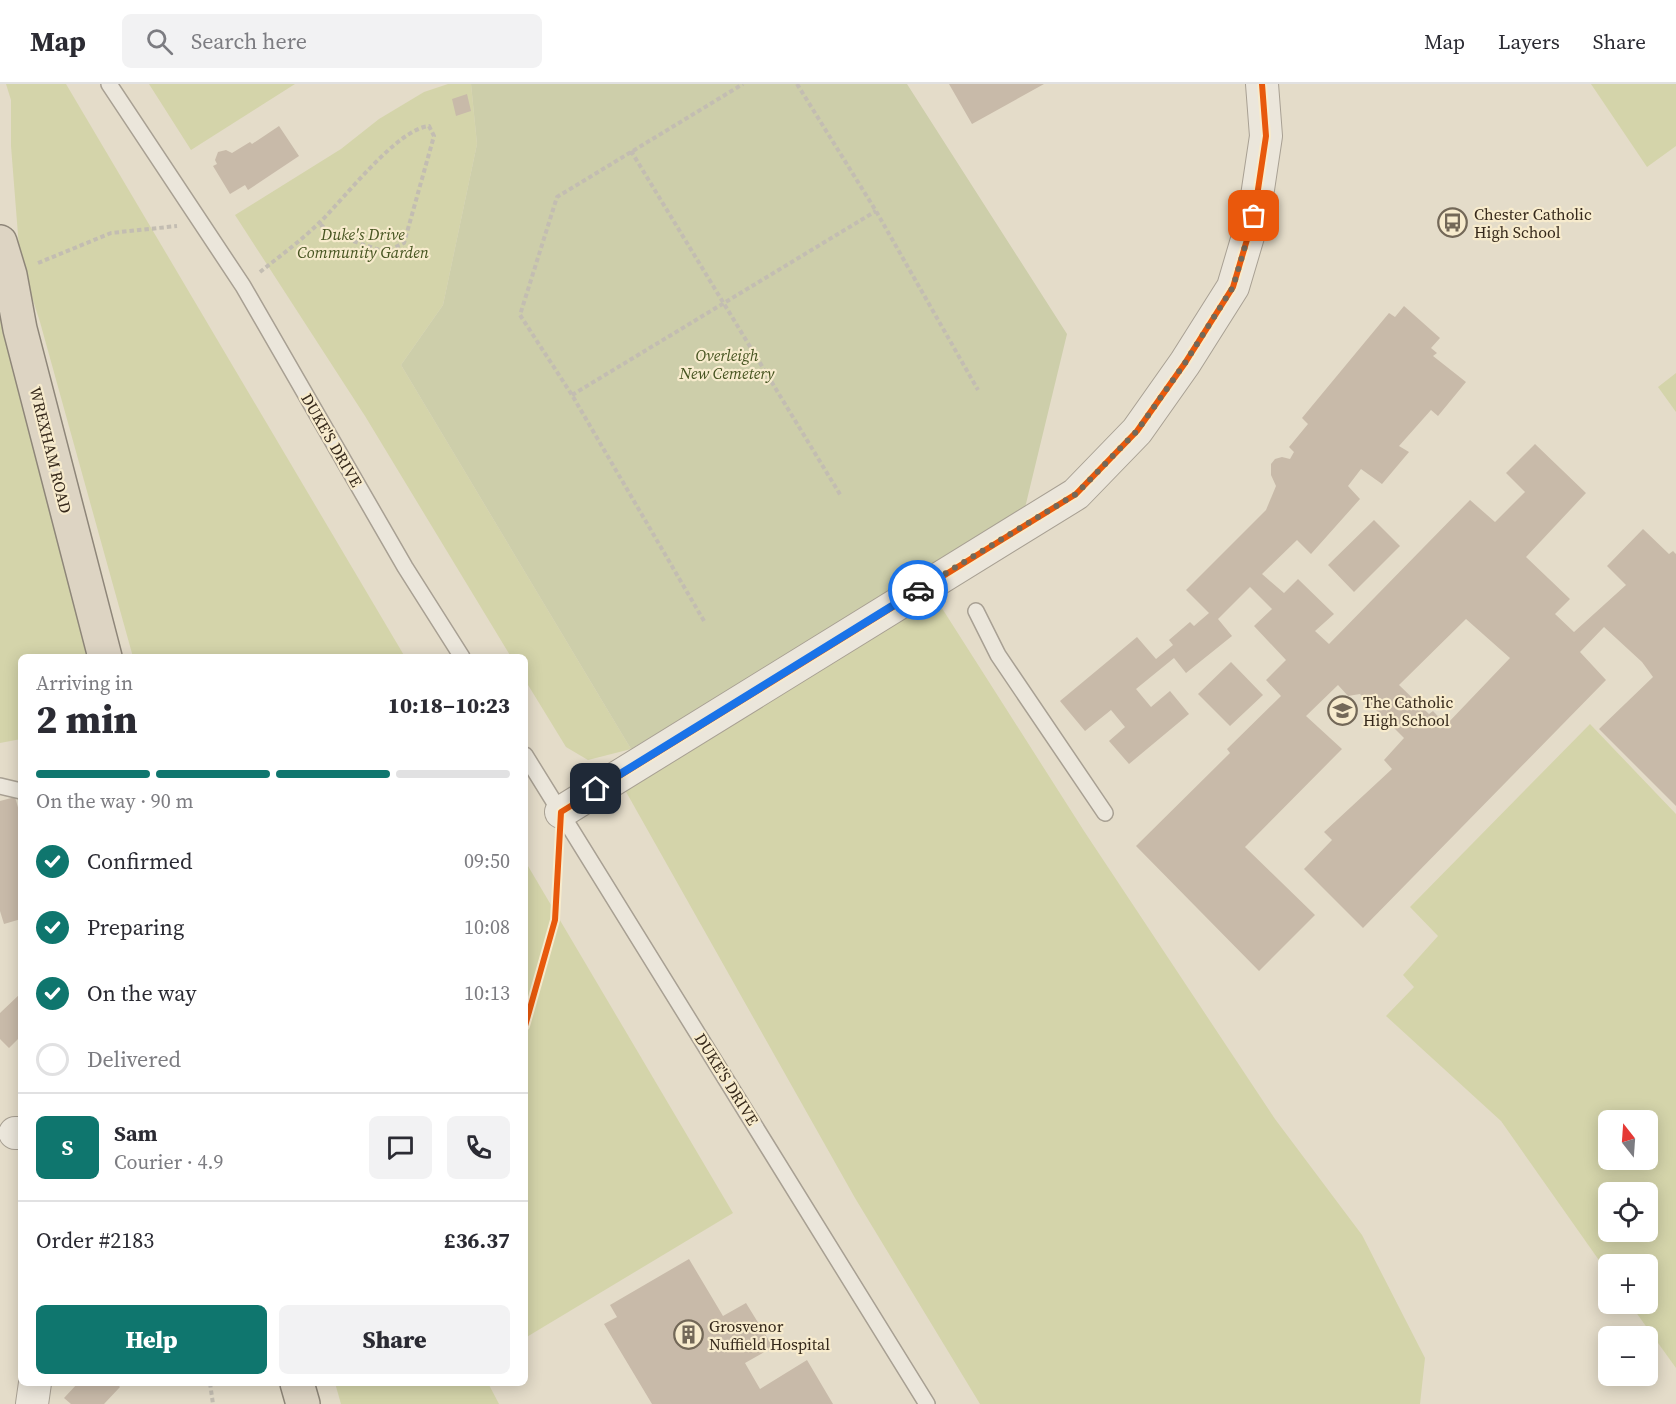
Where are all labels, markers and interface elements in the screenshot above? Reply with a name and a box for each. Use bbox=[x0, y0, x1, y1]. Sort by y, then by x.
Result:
search box bbox=[122, 14, 542, 68]
text: Map bbox=[30, 22, 86, 60]
icon: search bbox=[143, 25, 176, 58]
text: Search here bbox=[191, 26, 307, 56]
text: Map bbox=[1424, 27, 1465, 56]
text: Layers bbox=[1498, 27, 1560, 56]
text: Share bbox=[1593, 27, 1646, 56]
pin bbox=[1228, 190, 1279, 241]
icon: bag bbox=[1237, 199, 1270, 232]
place label: Chester Catholic High School bbox=[1474, 203, 1592, 243]
bus stop icon: Chester Catholic High School bbox=[1437, 207, 1469, 239]
park label: Duke's Drive Community Garden bbox=[297, 223, 429, 263]
park label: Overleigh New Cemetery bbox=[679, 344, 775, 384]
street label: WREXHAM ROAD bbox=[25, 384, 77, 516]
street label: DUKE'S DRIVE bbox=[296, 389, 368, 491]
courier bbox=[888, 560, 948, 620]
icon: car bbox=[902, 574, 935, 607]
text: Arriving in bbox=[36, 669, 133, 697]
text: 10:18–10:23 bbox=[388, 690, 510, 720]
place label: The Catholic High School bbox=[1363, 691, 1453, 731]
text: 2 min bbox=[36, 693, 138, 746]
school or university icon: The Catholic High School bbox=[1326, 695, 1358, 727]
pin bbox=[570, 763, 621, 814]
icon: home bbox=[579, 772, 612, 805]
text: On the way · 90 m bbox=[36, 787, 193, 815]
icon: check bbox=[36, 845, 69, 878]
text: Confirmed bbox=[87, 846, 192, 876]
text: 09:50 bbox=[464, 847, 510, 875]
icon: check bbox=[36, 911, 69, 944]
text: Preparing bbox=[87, 912, 184, 942]
text: 10:08 bbox=[464, 913, 510, 941]
icon: check bbox=[36, 977, 69, 1010]
text: On the way bbox=[87, 978, 196, 1008]
text: 10:13 bbox=[464, 979, 510, 1007]
street label: DUKE'S DRIVE bbox=[690, 1029, 764, 1130]
text: Delivered bbox=[87, 1044, 181, 1074]
north arrow bbox=[1598, 1110, 1658, 1170]
map controls bbox=[1598, 1110, 1658, 1386]
button: chat bbox=[369, 1116, 432, 1179]
button: phone bbox=[447, 1116, 510, 1179]
text: Sam bbox=[114, 1118, 158, 1148]
text: S bbox=[62, 1132, 73, 1162]
text: Courier · 4.9 bbox=[114, 1148, 223, 1176]
button: locate bbox=[1598, 1182, 1658, 1242]
text: Order #2183 bbox=[36, 1225, 154, 1255]
text: £36.37 bbox=[444, 1225, 510, 1255]
button: + bbox=[1598, 1254, 1658, 1314]
button: Help bbox=[36, 1305, 267, 1374]
button: Share bbox=[279, 1305, 510, 1374]
place label: Grosvenor Nuffield Hospital bbox=[709, 1315, 830, 1355]
building icon: Grosvenor Nuffield Hospital bbox=[672, 1319, 704, 1351]
button: − bbox=[1598, 1326, 1658, 1386]

